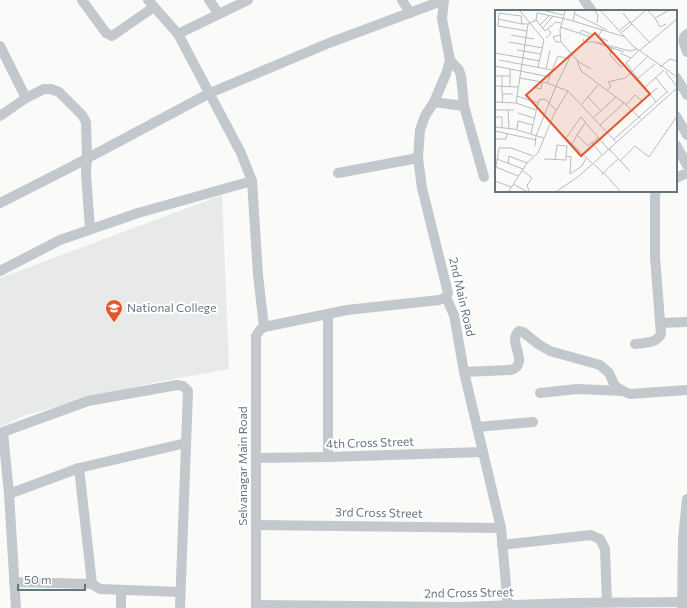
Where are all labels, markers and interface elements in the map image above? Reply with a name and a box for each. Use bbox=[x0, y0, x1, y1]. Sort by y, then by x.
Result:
inset map bbox=[495, 10, 677, 192]
street label: 2nd Main Road bbox=[447, 256, 479, 338]
school or university icon: National College bbox=[104, 298, 124, 323]
place label: National College bbox=[127, 300, 217, 314]
street label: Selvanagar Main Road bbox=[235, 406, 249, 526]
street label: 4th Cross Street bbox=[326, 433, 414, 451]
street label: 3rd Cross Street bbox=[335, 504, 423, 520]
scale bar bbox=[18, 566, 85, 592]
text: 50 m bbox=[24, 572, 52, 586]
street label: 2nd Cross Street bbox=[424, 584, 514, 600]

